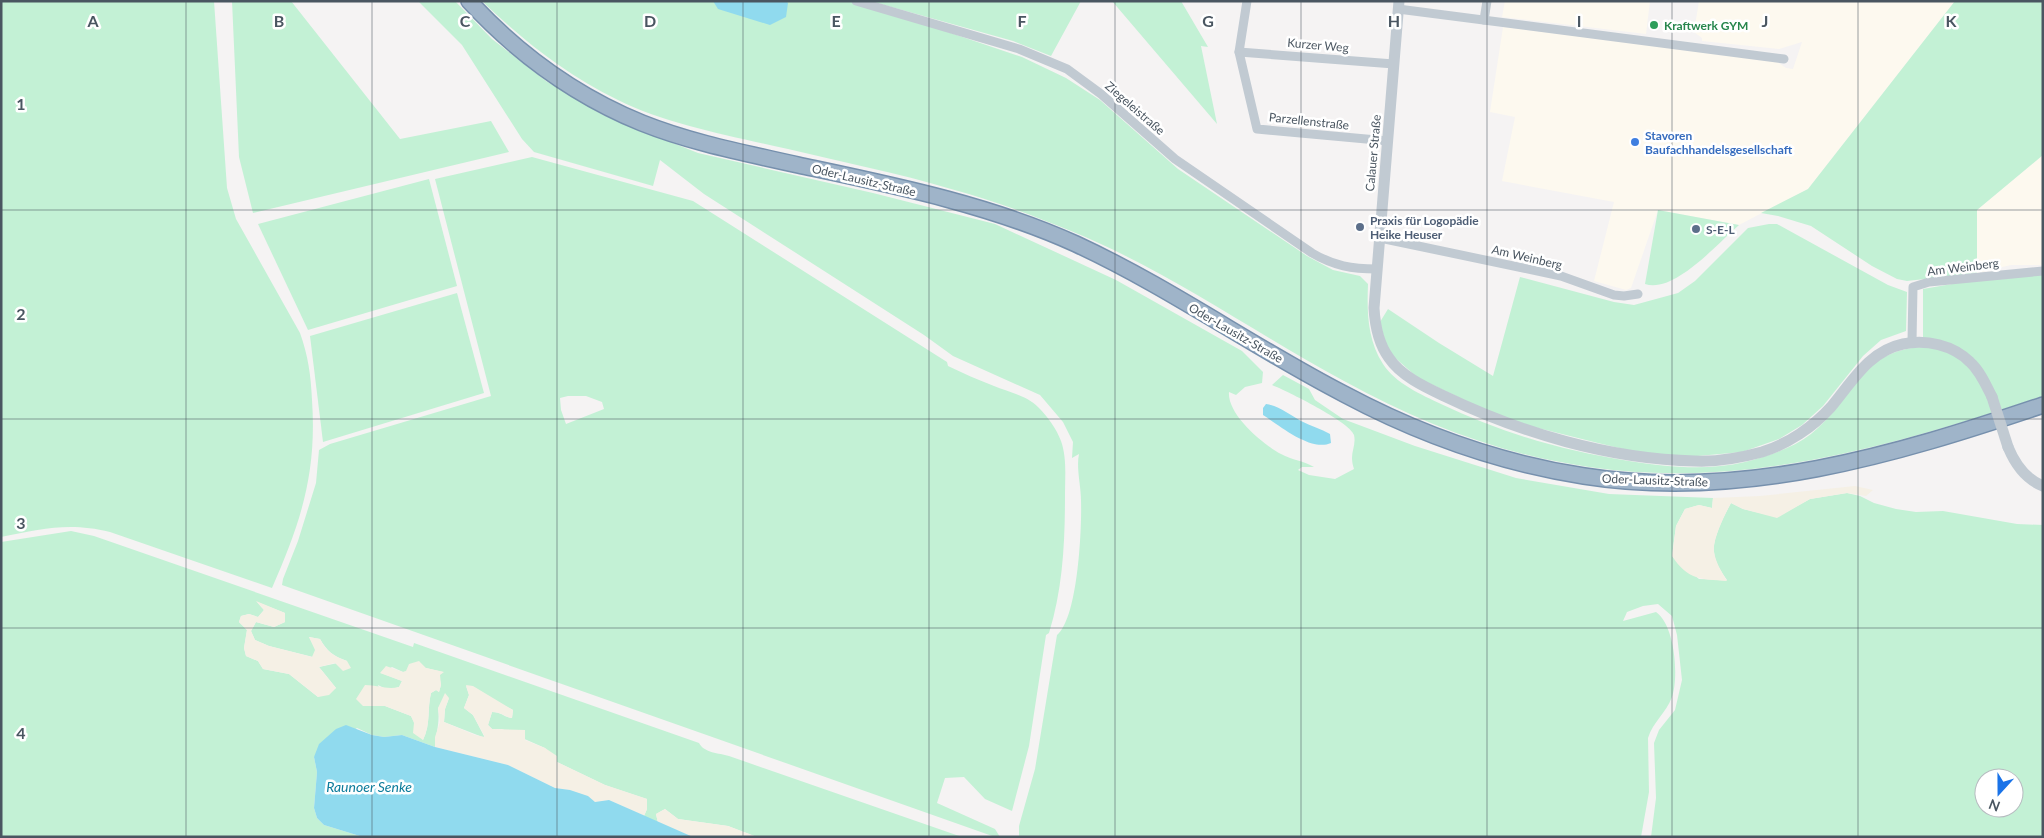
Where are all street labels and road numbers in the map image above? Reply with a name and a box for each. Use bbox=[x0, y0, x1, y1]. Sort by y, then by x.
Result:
street label: Kurzer Weg bbox=[1287, 35, 1349, 55]
street label: Ziegeleistraße bbox=[1102, 78, 1168, 138]
street label: Parzellenstraße bbox=[1268, 109, 1350, 133]
street label: Calauer Straße bbox=[1362, 114, 1384, 192]
street label: Oder-Lausitz-Straße bbox=[811, 161, 917, 199]
street label: Am Weinberg bbox=[1490, 242, 1564, 272]
street label: Am Weinberg bbox=[1926, 255, 2000, 279]
street label: Oder-Lausitz-Straße bbox=[1186, 300, 1286, 366]
street label: Oder-Lausitz-Straße bbox=[1602, 471, 1708, 489]

